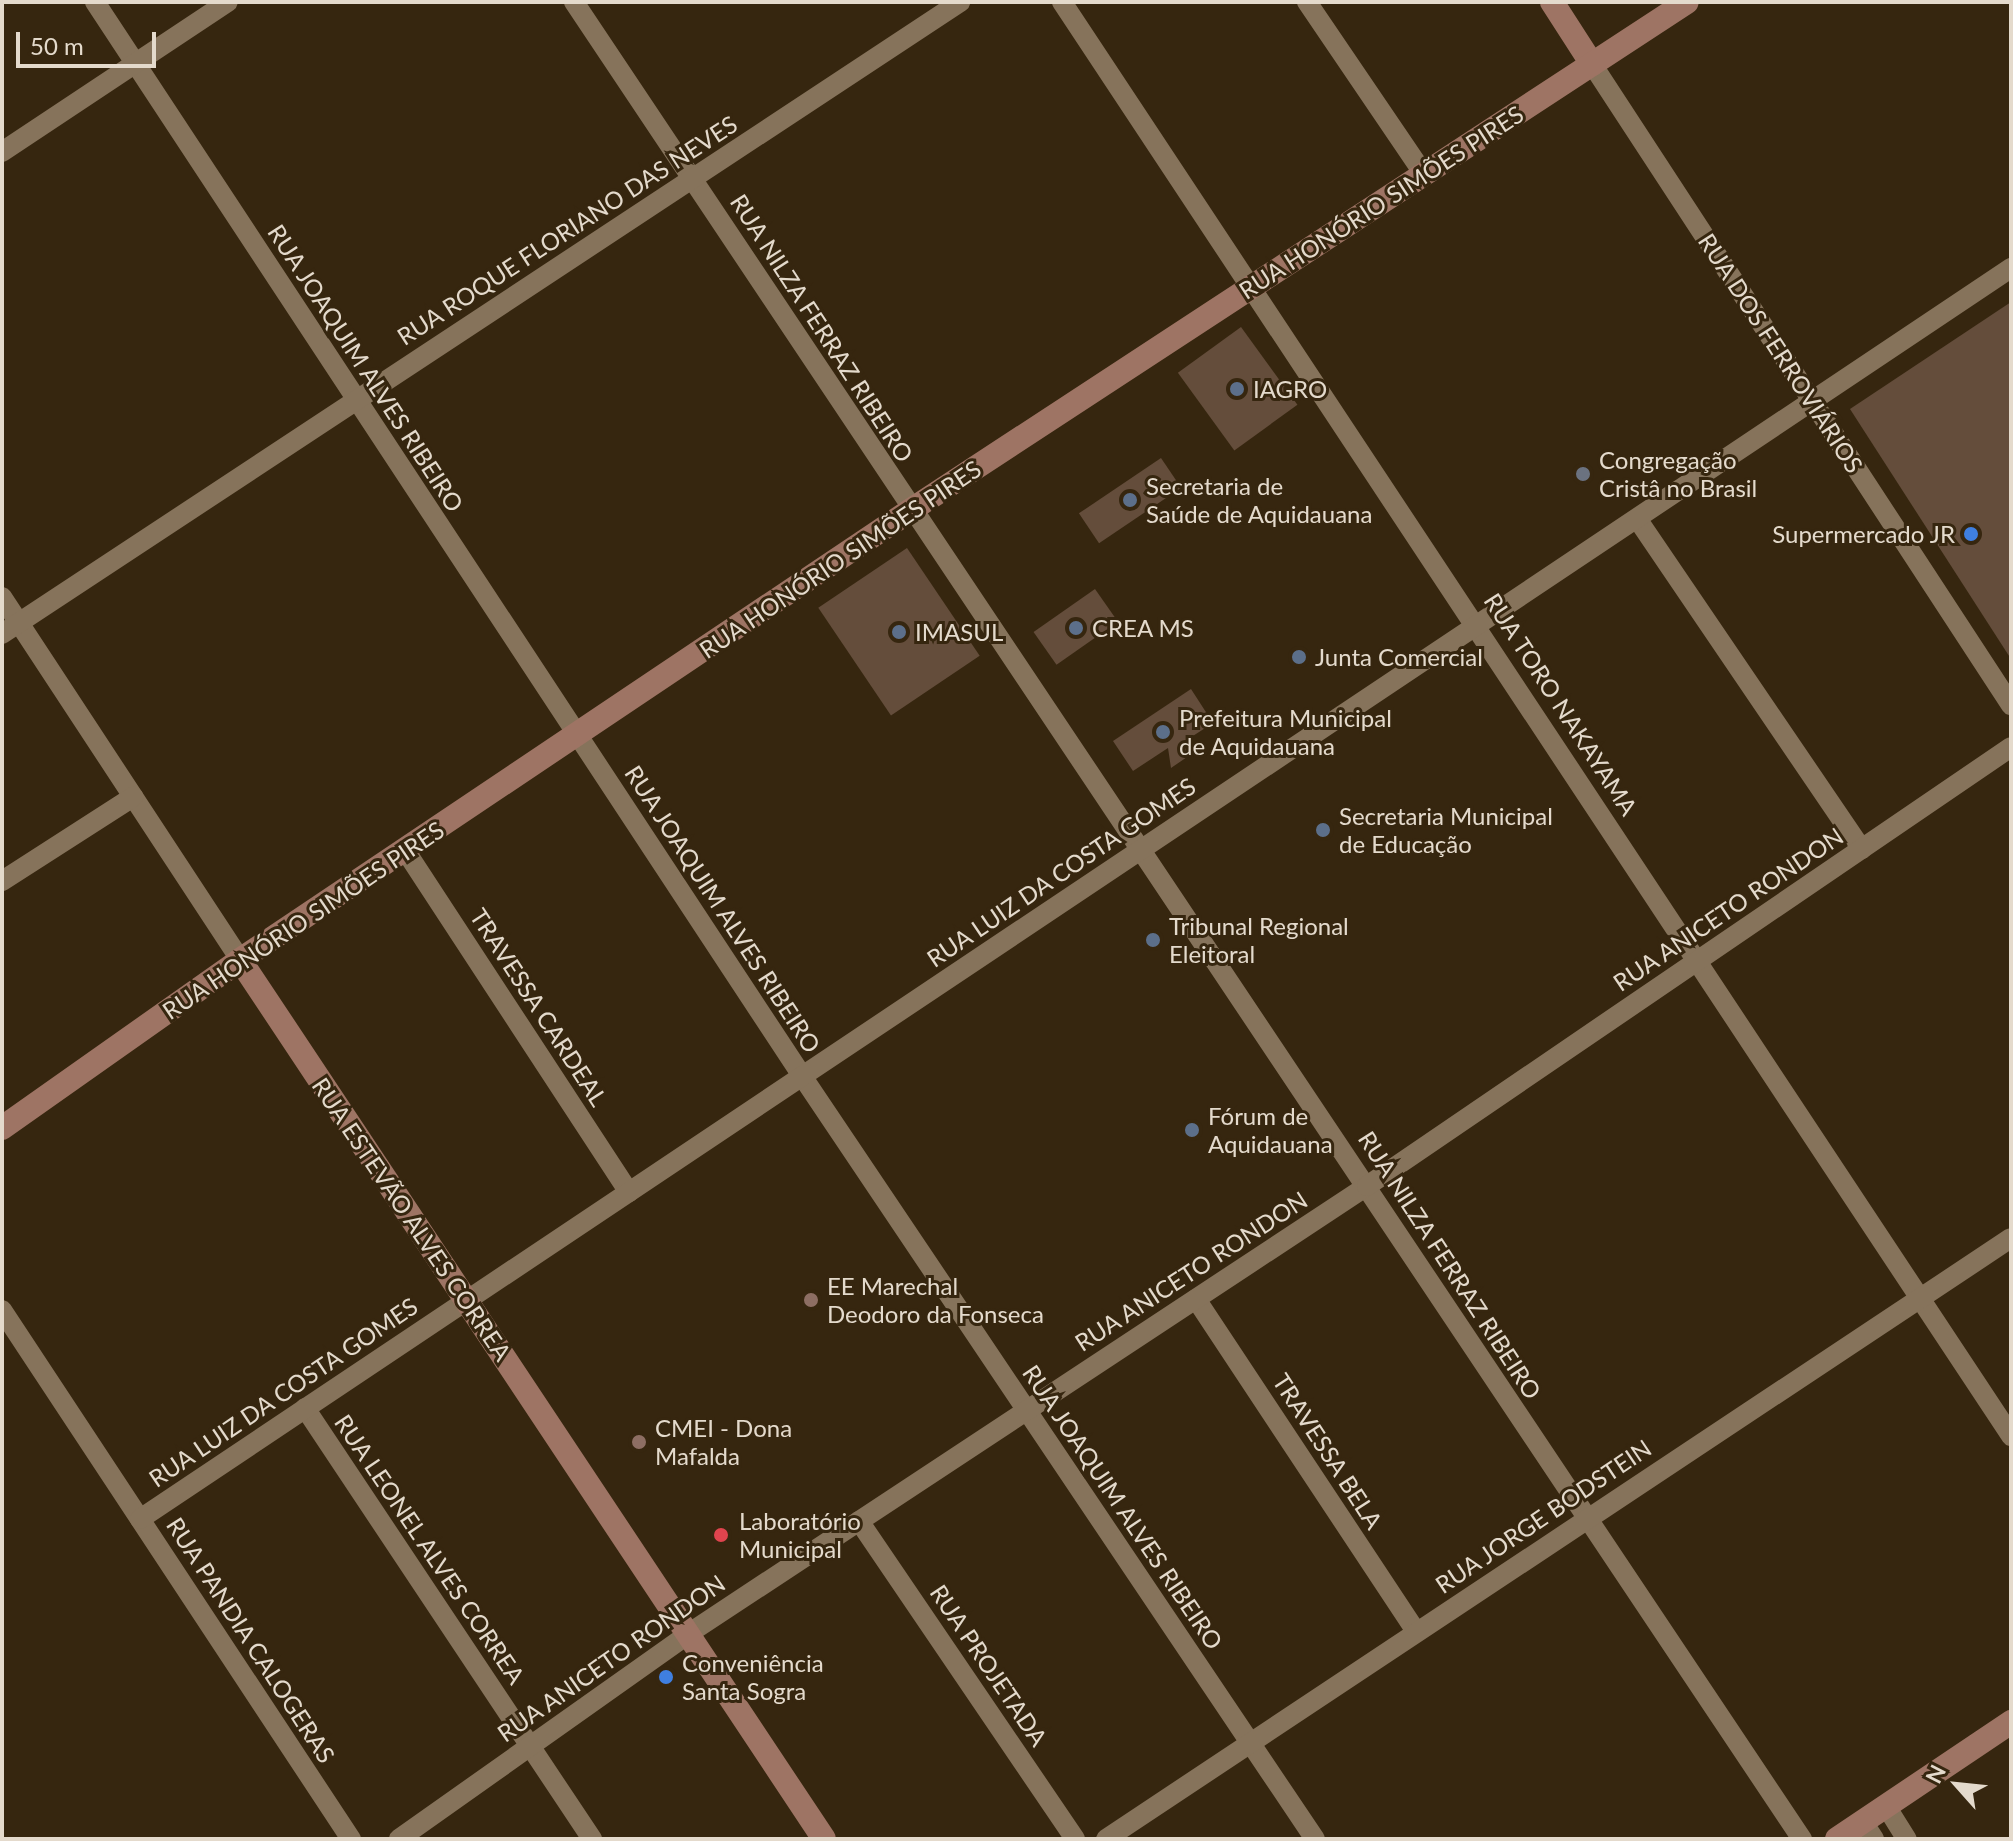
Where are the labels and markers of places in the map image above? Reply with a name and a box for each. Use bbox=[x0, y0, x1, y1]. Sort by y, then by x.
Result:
place label: IAGRO bbox=[1253, 375, 1327, 403]
marker: IAGRO bbox=[1228, 380, 1246, 398]
place label: Congregação Cristâ no Brasil bbox=[1599, 446, 1757, 502]
marker: Congregação Cristâ no Brasil bbox=[1574, 465, 1592, 483]
place label: Secretaria de Saúde de Aquidauana bbox=[1146, 472, 1373, 528]
marker: Secretaria de Saúde de Aquidauana bbox=[1121, 491, 1139, 509]
place label: Supermercado JR bbox=[1772, 520, 1955, 548]
marker: Supermercado JR bbox=[1962, 525, 1980, 543]
place label: CREA MS bbox=[1092, 614, 1195, 642]
place label: IMASUL bbox=[915, 618, 1003, 646]
marker: CREA MS bbox=[1067, 619, 1085, 637]
marker: IMASUL bbox=[890, 623, 908, 641]
place label: Junta Comercial bbox=[1315, 643, 1483, 671]
marker: Junta Comercial bbox=[1290, 648, 1308, 666]
place label: Prefeitura Municipal de Aquidauana bbox=[1179, 704, 1392, 760]
marker: Prefeitura Municipal de Aquidauana bbox=[1154, 723, 1172, 741]
place label: Secretaria Municipal de Educação bbox=[1339, 802, 1553, 858]
marker: Secretaria Municipal de Educação bbox=[1314, 821, 1332, 839]
place label: Tribunal Regional Eleitoral bbox=[1169, 912, 1349, 968]
marker: Tribunal Regional Eleitoral bbox=[1144, 931, 1162, 949]
place label: Fórum de Aquidauana bbox=[1208, 1102, 1333, 1158]
marker: Fórum de Aquidauana bbox=[1183, 1121, 1201, 1139]
place label: EE Marechal Deodoro da Fonseca bbox=[827, 1272, 1044, 1328]
marker: EE Marechal Deodoro da Fonseca bbox=[802, 1291, 820, 1309]
place label: CMEI - Dona Mafalda bbox=[655, 1414, 792, 1470]
marker: CMEI - Dona Mafalda bbox=[630, 1433, 648, 1451]
place label: Laboratório Municipal bbox=[739, 1507, 861, 1563]
marker: Laboratório Municipal bbox=[710, 1524, 732, 1546]
place label: Conveniência Santa Sogra bbox=[682, 1649, 824, 1705]
marker: Conveniência Santa Sogra bbox=[657, 1668, 675, 1686]

